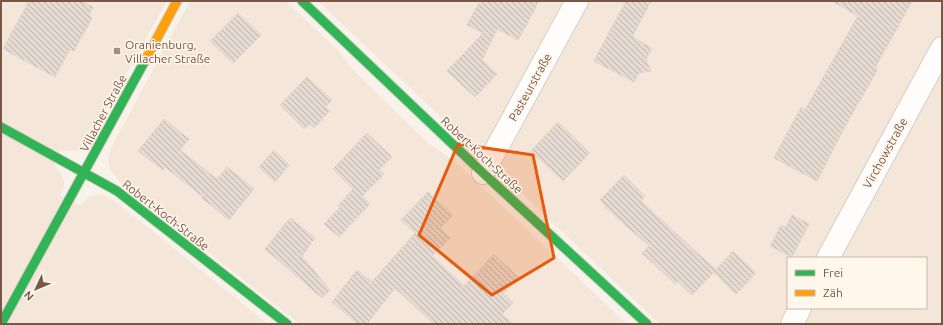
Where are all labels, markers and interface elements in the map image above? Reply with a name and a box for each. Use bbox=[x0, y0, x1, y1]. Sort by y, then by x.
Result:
place label: Oranienburg, Villacher Straße bbox=[125, 38, 210, 65]
marker: Oranienburg, Villacher Straße bbox=[112, 46, 122, 56]
street label: Pasteurstraße bbox=[506, 51, 554, 123]
street label: Villacher Straße bbox=[77, 72, 129, 154]
street label: Robert-Koch-Straße bbox=[439, 114, 525, 196]
street label: Virchowstraße bbox=[860, 115, 910, 191]
street label: Robert-Koch-Straße bbox=[120, 177, 212, 253]
legend bbox=[787, 257, 927, 309]
text: Frei bbox=[823, 266, 843, 279]
north arrow bbox=[16, 269, 56, 309]
text: Zäh bbox=[823, 286, 843, 299]
text: N bbox=[22, 289, 36, 303]

